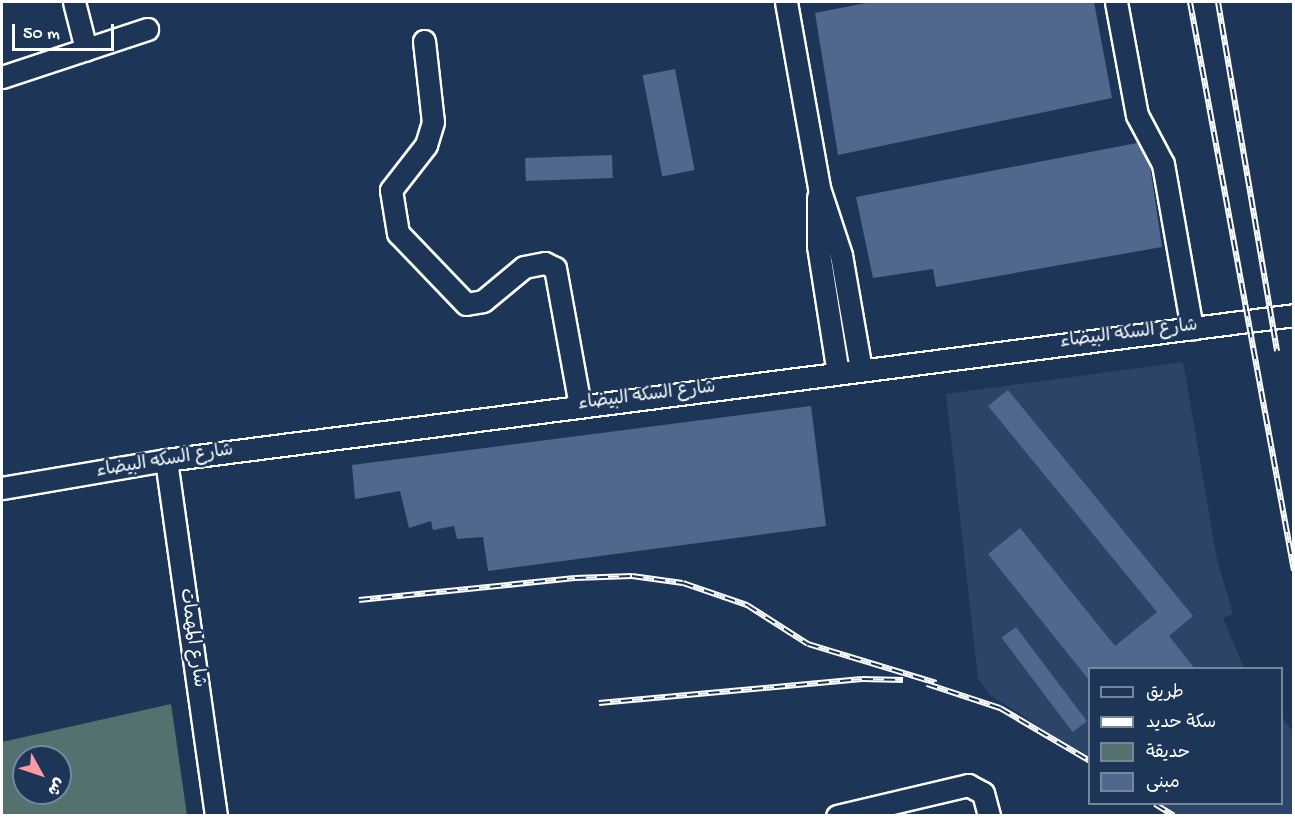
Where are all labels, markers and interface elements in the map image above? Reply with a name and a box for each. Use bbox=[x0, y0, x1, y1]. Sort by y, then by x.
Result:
scale bar bbox=[15, 12, 117, 50]
text: 50 m bbox=[23, 24, 60, 45]
street label: شارع السكه البيضاء bbox=[1059, 316, 1199, 354]
street label: شارع السكه البيضاء bbox=[577, 378, 717, 416]
street label: شارع السكه البيضاء bbox=[95, 440, 235, 484]
street label: شارع المهمات bbox=[173, 587, 209, 689]
legend bbox=[1088, 667, 1283, 805]
text: طريق bbox=[1146, 683, 1184, 704]
text: سكة حديد bbox=[1146, 713, 1216, 734]
text: حديقة bbox=[1146, 743, 1190, 764]
north arrow bbox=[12, 745, 72, 805]
text: ش bbox=[42, 773, 68, 798]
text: مبنى bbox=[1146, 773, 1180, 794]

